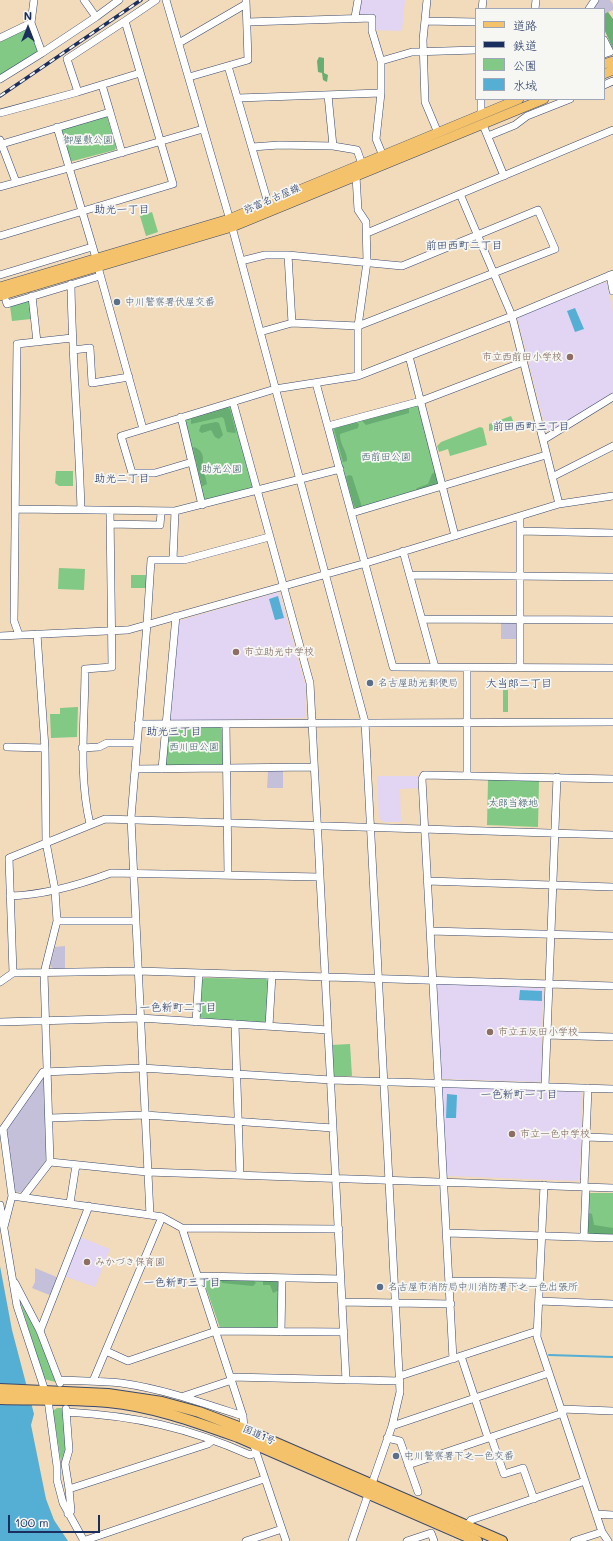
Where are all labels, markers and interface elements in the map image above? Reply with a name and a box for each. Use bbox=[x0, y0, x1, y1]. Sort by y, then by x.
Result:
north arrow bbox=[8, 8, 48, 48]
text: N bbox=[24, 8, 32, 23]
legend bbox=[475, 8, 605, 100]
text: 道路 bbox=[513, 17, 537, 33]
text: 鉄道 bbox=[513, 37, 537, 53]
text: 公園 bbox=[513, 57, 537, 73]
text: 水域 bbox=[513, 77, 537, 93]
park label: 御屋敷公園 bbox=[63, 134, 113, 146]
street label: 弥富名古屋線 bbox=[242, 182, 302, 216]
district label: 助光一丁目 bbox=[95, 203, 149, 217]
district label: 前田西町二丁目 bbox=[426, 239, 502, 253]
place label: 中川警察署伏屋交番 bbox=[125, 296, 215, 308]
marker: 中川警察署伏屋交番 bbox=[112, 297, 122, 307]
place label: 市立西前田小学校 bbox=[482, 351, 562, 363]
marker: 市立西前田小学校 bbox=[565, 352, 575, 362]
district label: 前田西町三丁目 bbox=[493, 420, 569, 434]
park label: 西前田公園 bbox=[361, 451, 411, 463]
park label: 助光公園 bbox=[202, 463, 242, 475]
district label: 助光二丁目 bbox=[95, 472, 149, 486]
place label: 市立助光中学校 bbox=[244, 646, 314, 658]
marker: 市立助光中学校 bbox=[231, 647, 241, 657]
place label: 名古屋助光郵便局 bbox=[378, 677, 458, 689]
district label: 大当郎二丁目 bbox=[486, 677, 552, 691]
marker: 名古屋助光郵便局 bbox=[365, 678, 375, 688]
district label: 助光三丁目 bbox=[147, 725, 201, 739]
park label: 西川田公園 bbox=[169, 741, 219, 753]
park label: 太郎当緑地 bbox=[488, 797, 538, 809]
district label: 一色新町二丁目 bbox=[140, 1001, 216, 1015]
place label: 市立五反田小学校 bbox=[498, 1026, 578, 1038]
marker: 市立五反田小学校 bbox=[485, 1027, 495, 1037]
district label: 一色新町一丁目 bbox=[481, 1088, 557, 1102]
place label: 市立一色中学校 bbox=[520, 1128, 590, 1140]
marker: 市立一色中学校 bbox=[507, 1129, 517, 1139]
place label: みかづき保育園 bbox=[95, 1256, 165, 1268]
marker: みかづき保育園 bbox=[82, 1257, 92, 1267]
district label: 一色新町三丁目 bbox=[144, 1276, 220, 1290]
place label: 名古屋市消防局中川消防署下之一色出張所 bbox=[388, 1281, 578, 1293]
marker: 名古屋市消防局中川消防署下之一色出張所 bbox=[375, 1282, 385, 1292]
street label: 国道1号 bbox=[241, 1423, 277, 1447]
place label: 中川警察署下之一色交番 bbox=[404, 1450, 514, 1462]
marker: 中川警察署下之一色交番 bbox=[391, 1451, 401, 1461]
scale bar bbox=[10, 1507, 102, 1533]
text: 100 m bbox=[15, 1514, 49, 1530]

